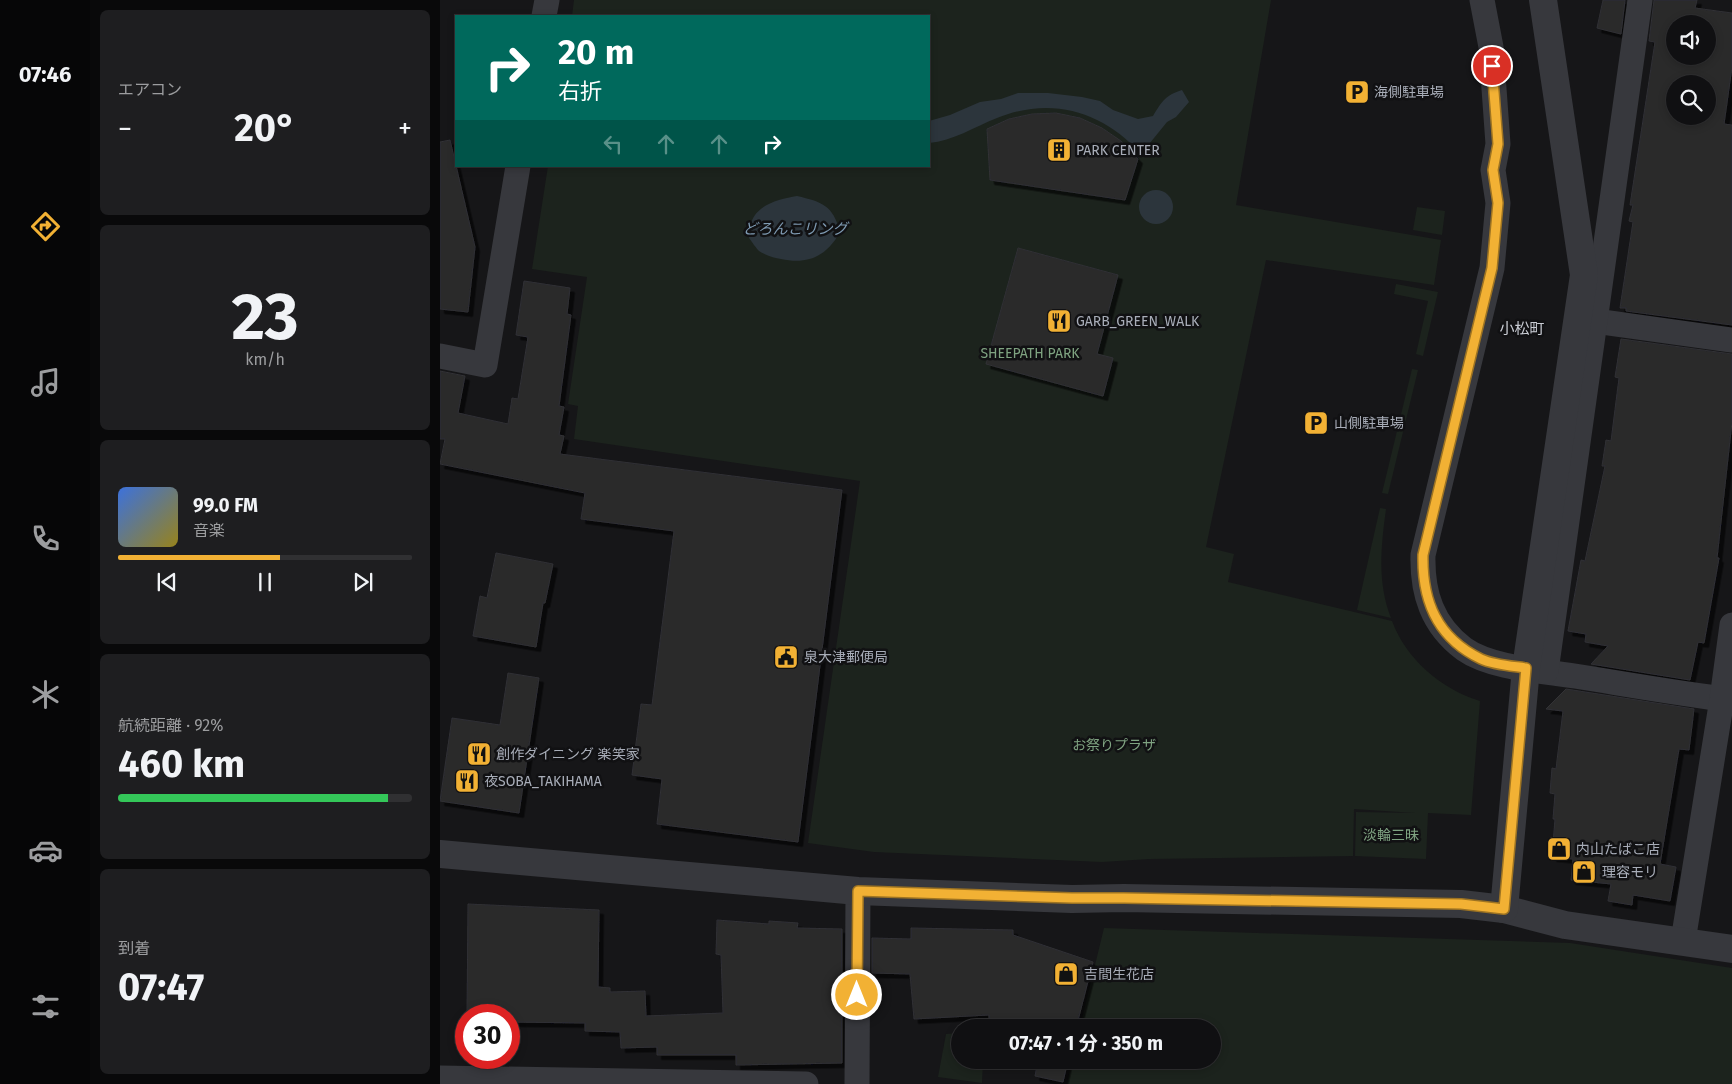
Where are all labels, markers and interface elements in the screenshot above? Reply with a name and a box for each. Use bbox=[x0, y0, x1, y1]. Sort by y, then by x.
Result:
map controls bbox=[1666, 15, 1716, 125]
button: sound bbox=[1666, 15, 1716, 65]
text: 20 m bbox=[558, 31, 634, 73]
icon: right bbox=[475, 35, 540, 100]
pin bbox=[1471, 45, 1513, 87]
icon: arrive bbox=[1478, 52, 1506, 80]
text: 07:46 bbox=[19, 61, 71, 88]
button: search bbox=[1666, 75, 1716, 125]
text: 右折 bbox=[558, 78, 602, 105]
parking icon: 海側駐車場 bbox=[1344, 79, 1370, 105]
text: エアコン bbox=[118, 80, 182, 99]
place label: 海側駐車場 bbox=[1374, 84, 1444, 101]
text: 20° bbox=[234, 105, 296, 151]
text: − bbox=[118, 112, 132, 145]
text: + bbox=[398, 112, 412, 145]
icon: left bbox=[599, 130, 627, 158]
icon: ahead bbox=[652, 130, 680, 158]
icon: ahead bbox=[705, 130, 733, 158]
icon: right bbox=[758, 130, 786, 158]
building icon: PARK CENTER bbox=[1046, 137, 1072, 163]
place label: PARK CENTER bbox=[1076, 142, 1160, 159]
icon: directions bbox=[28, 209, 63, 244]
water label: どろんこリング bbox=[742, 220, 850, 238]
text: 23 bbox=[231, 278, 299, 356]
restaurant icon: GARB_GREEN_WALK bbox=[1046, 308, 1072, 334]
place label: GARB_GREEN_WALK bbox=[1076, 313, 1200, 330]
district label: 小松町 bbox=[1499, 320, 1545, 338]
park label: SHEEPATH PARK bbox=[980, 345, 1080, 362]
text: km/h bbox=[245, 350, 285, 369]
icon: music bbox=[28, 365, 63, 400]
parking icon: 山側駐車場 bbox=[1303, 410, 1329, 436]
place label: 山側駐車場 bbox=[1334, 415, 1404, 432]
text: 99.0 FM bbox=[193, 494, 258, 517]
icon: phone bbox=[28, 521, 63, 556]
text: 音楽 bbox=[193, 521, 225, 540]
icon: previous bbox=[153, 568, 181, 596]
icon: pause bbox=[251, 568, 279, 596]
icon: next bbox=[349, 568, 377, 596]
public building icon: 泉大津郵便局 bbox=[773, 644, 799, 670]
place label: 泉大津郵便局 bbox=[804, 649, 888, 666]
icon: climate bbox=[28, 677, 63, 712]
text: 航続距離 · 92% bbox=[118, 716, 224, 735]
park label: お祭りプラザ bbox=[1072, 737, 1156, 754]
text: 460 km bbox=[118, 741, 245, 787]
restaurant icon: 創作ダイニング 楽笑家 bbox=[466, 741, 492, 767]
place label: 創作ダイニング 楽笑家 bbox=[496, 746, 640, 763]
restaurant icon: 夜SOBA_TAKIHAMA bbox=[454, 768, 480, 794]
place label: 夜SOBA_TAKIHAMA bbox=[484, 773, 602, 790]
park label: 淡輪三昧 bbox=[1363, 827, 1419, 844]
icon: car bbox=[28, 833, 63, 868]
shop icon: 内山たばこ店 bbox=[1546, 836, 1572, 862]
place label: 内山たばこ店 bbox=[1576, 841, 1660, 858]
shop icon: 理容モリ bbox=[1571, 859, 1597, 885]
place label: 理容モリ bbox=[1602, 864, 1658, 881]
text: 到着 bbox=[118, 939, 150, 958]
shop icon: 吉間生花店 bbox=[1053, 961, 1079, 987]
text: 07:47 bbox=[118, 964, 204, 1010]
place label: 吉間生花店 bbox=[1084, 966, 1154, 983]
position arrow bbox=[830, 968, 882, 1020]
icon: filters bbox=[28, 989, 63, 1024]
speed limit sign: 30 bbox=[455, 1004, 520, 1069]
text: 07:47 · 1 分 · 350 m bbox=[1009, 1032, 1163, 1055]

